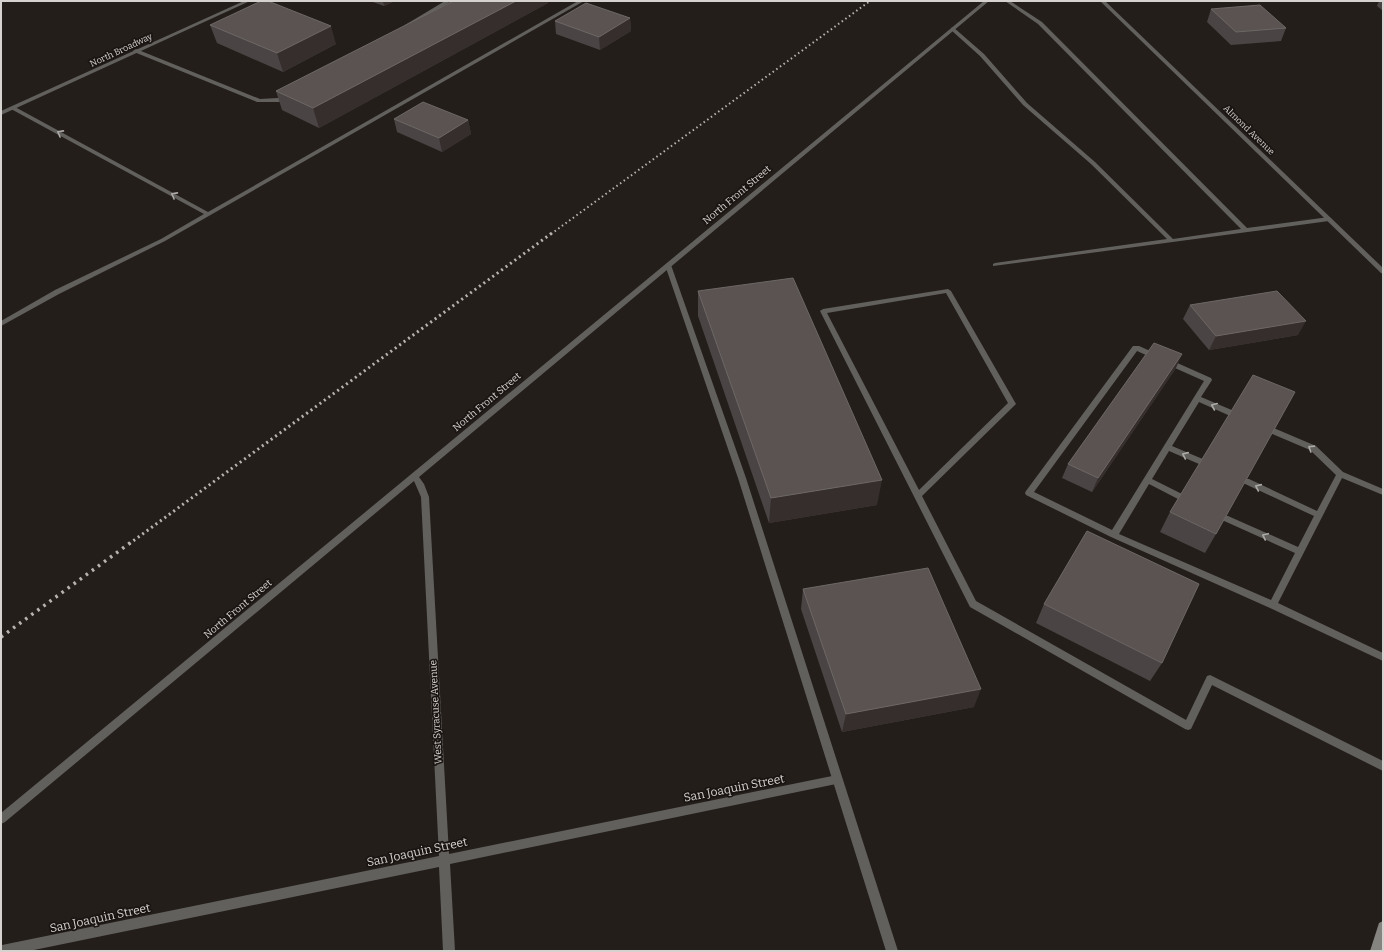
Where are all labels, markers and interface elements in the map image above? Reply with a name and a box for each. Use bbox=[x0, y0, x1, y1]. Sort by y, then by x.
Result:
street label: North Broadway bbox=[88, 31, 154, 69]
street label: Almond Avenue bbox=[1221, 103, 1277, 157]
one-way arrow bbox=[57, 130, 64, 137]
street label: North Front Street bbox=[700, 163, 774, 227]
one-way arrow bbox=[171, 193, 178, 200]
street label: North Front Street bbox=[450, 370, 524, 434]
one-way arrow bbox=[1211, 402, 1218, 410]
one-way arrow bbox=[1309, 446, 1316, 453]
one-way arrow bbox=[1181, 451, 1188, 459]
one-way arrow bbox=[1255, 484, 1263, 492]
one-way arrow bbox=[1262, 533, 1270, 541]
street label: North Front Street bbox=[201, 577, 275, 641]
street label: West Syracuse Avenue bbox=[427, 660, 445, 764]
street label: San Joaquin Street bbox=[682, 771, 786, 805]
street label: San Joaquin Street bbox=[365, 834, 469, 870]
street label: San Joaquin Street bbox=[48, 900, 152, 936]

